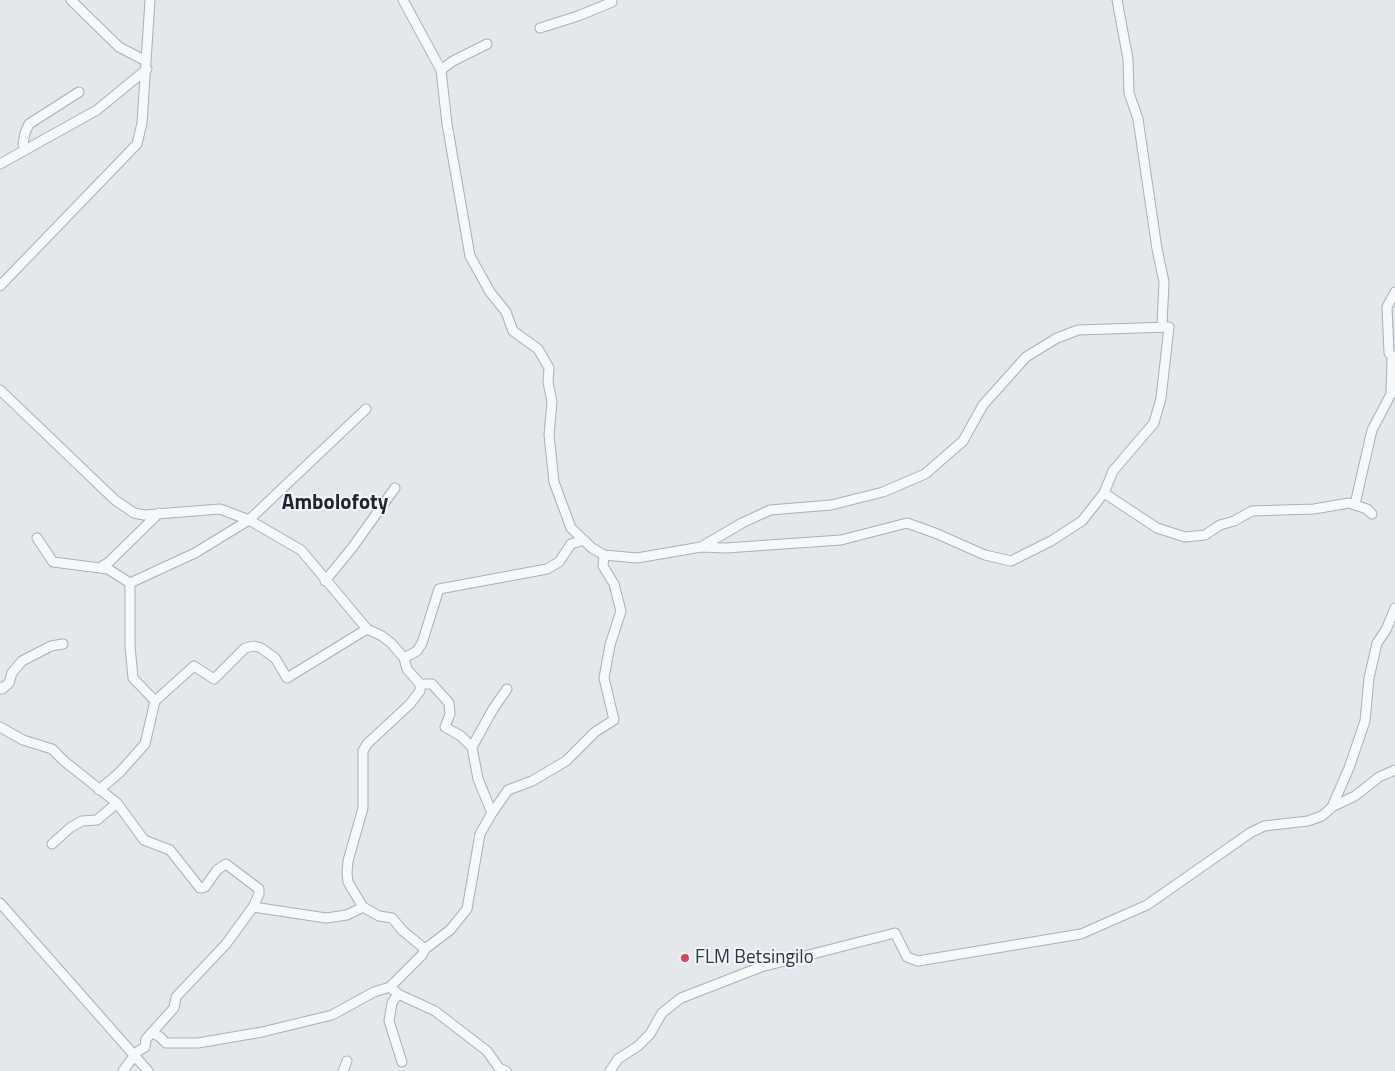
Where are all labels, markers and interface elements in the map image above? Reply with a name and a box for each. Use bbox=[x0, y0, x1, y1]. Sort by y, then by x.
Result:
district label: Ambolofoty bbox=[282, 491, 388, 517]
place label: FLM Betsingilo bbox=[695, 947, 814, 969]
marker: FLM Betsingilo bbox=[679, 952, 691, 964]

